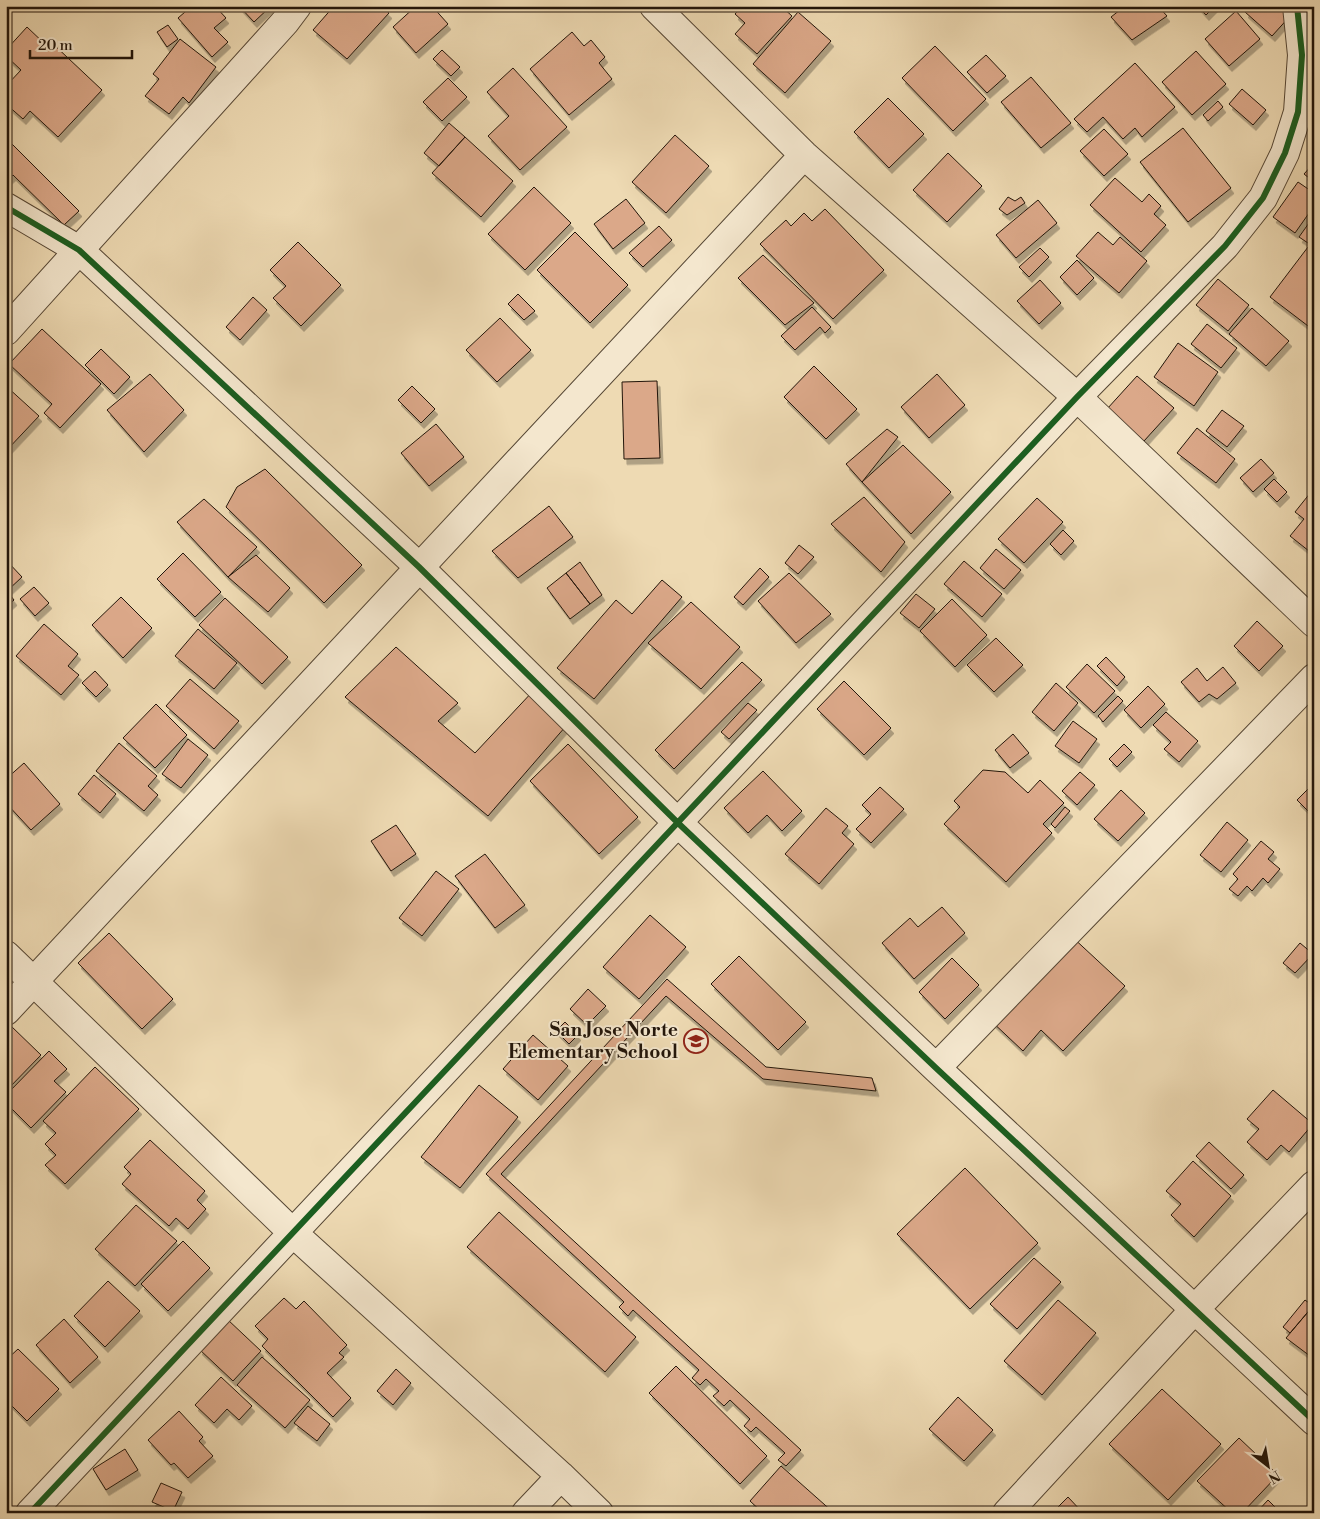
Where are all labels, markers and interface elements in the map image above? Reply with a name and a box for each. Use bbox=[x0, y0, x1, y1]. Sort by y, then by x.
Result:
scale bar bbox=[30, 28, 132, 60]
text: 20 m bbox=[38, 36, 73, 55]
place label: San Jose Norte Elementary School bbox=[508, 1018, 678, 1064]
school or university icon: San Jose Norte Elementary School bbox=[683, 1028, 709, 1054]
north arrow bbox=[1242, 1442, 1292, 1492]
text: N bbox=[1265, 1466, 1284, 1487]

